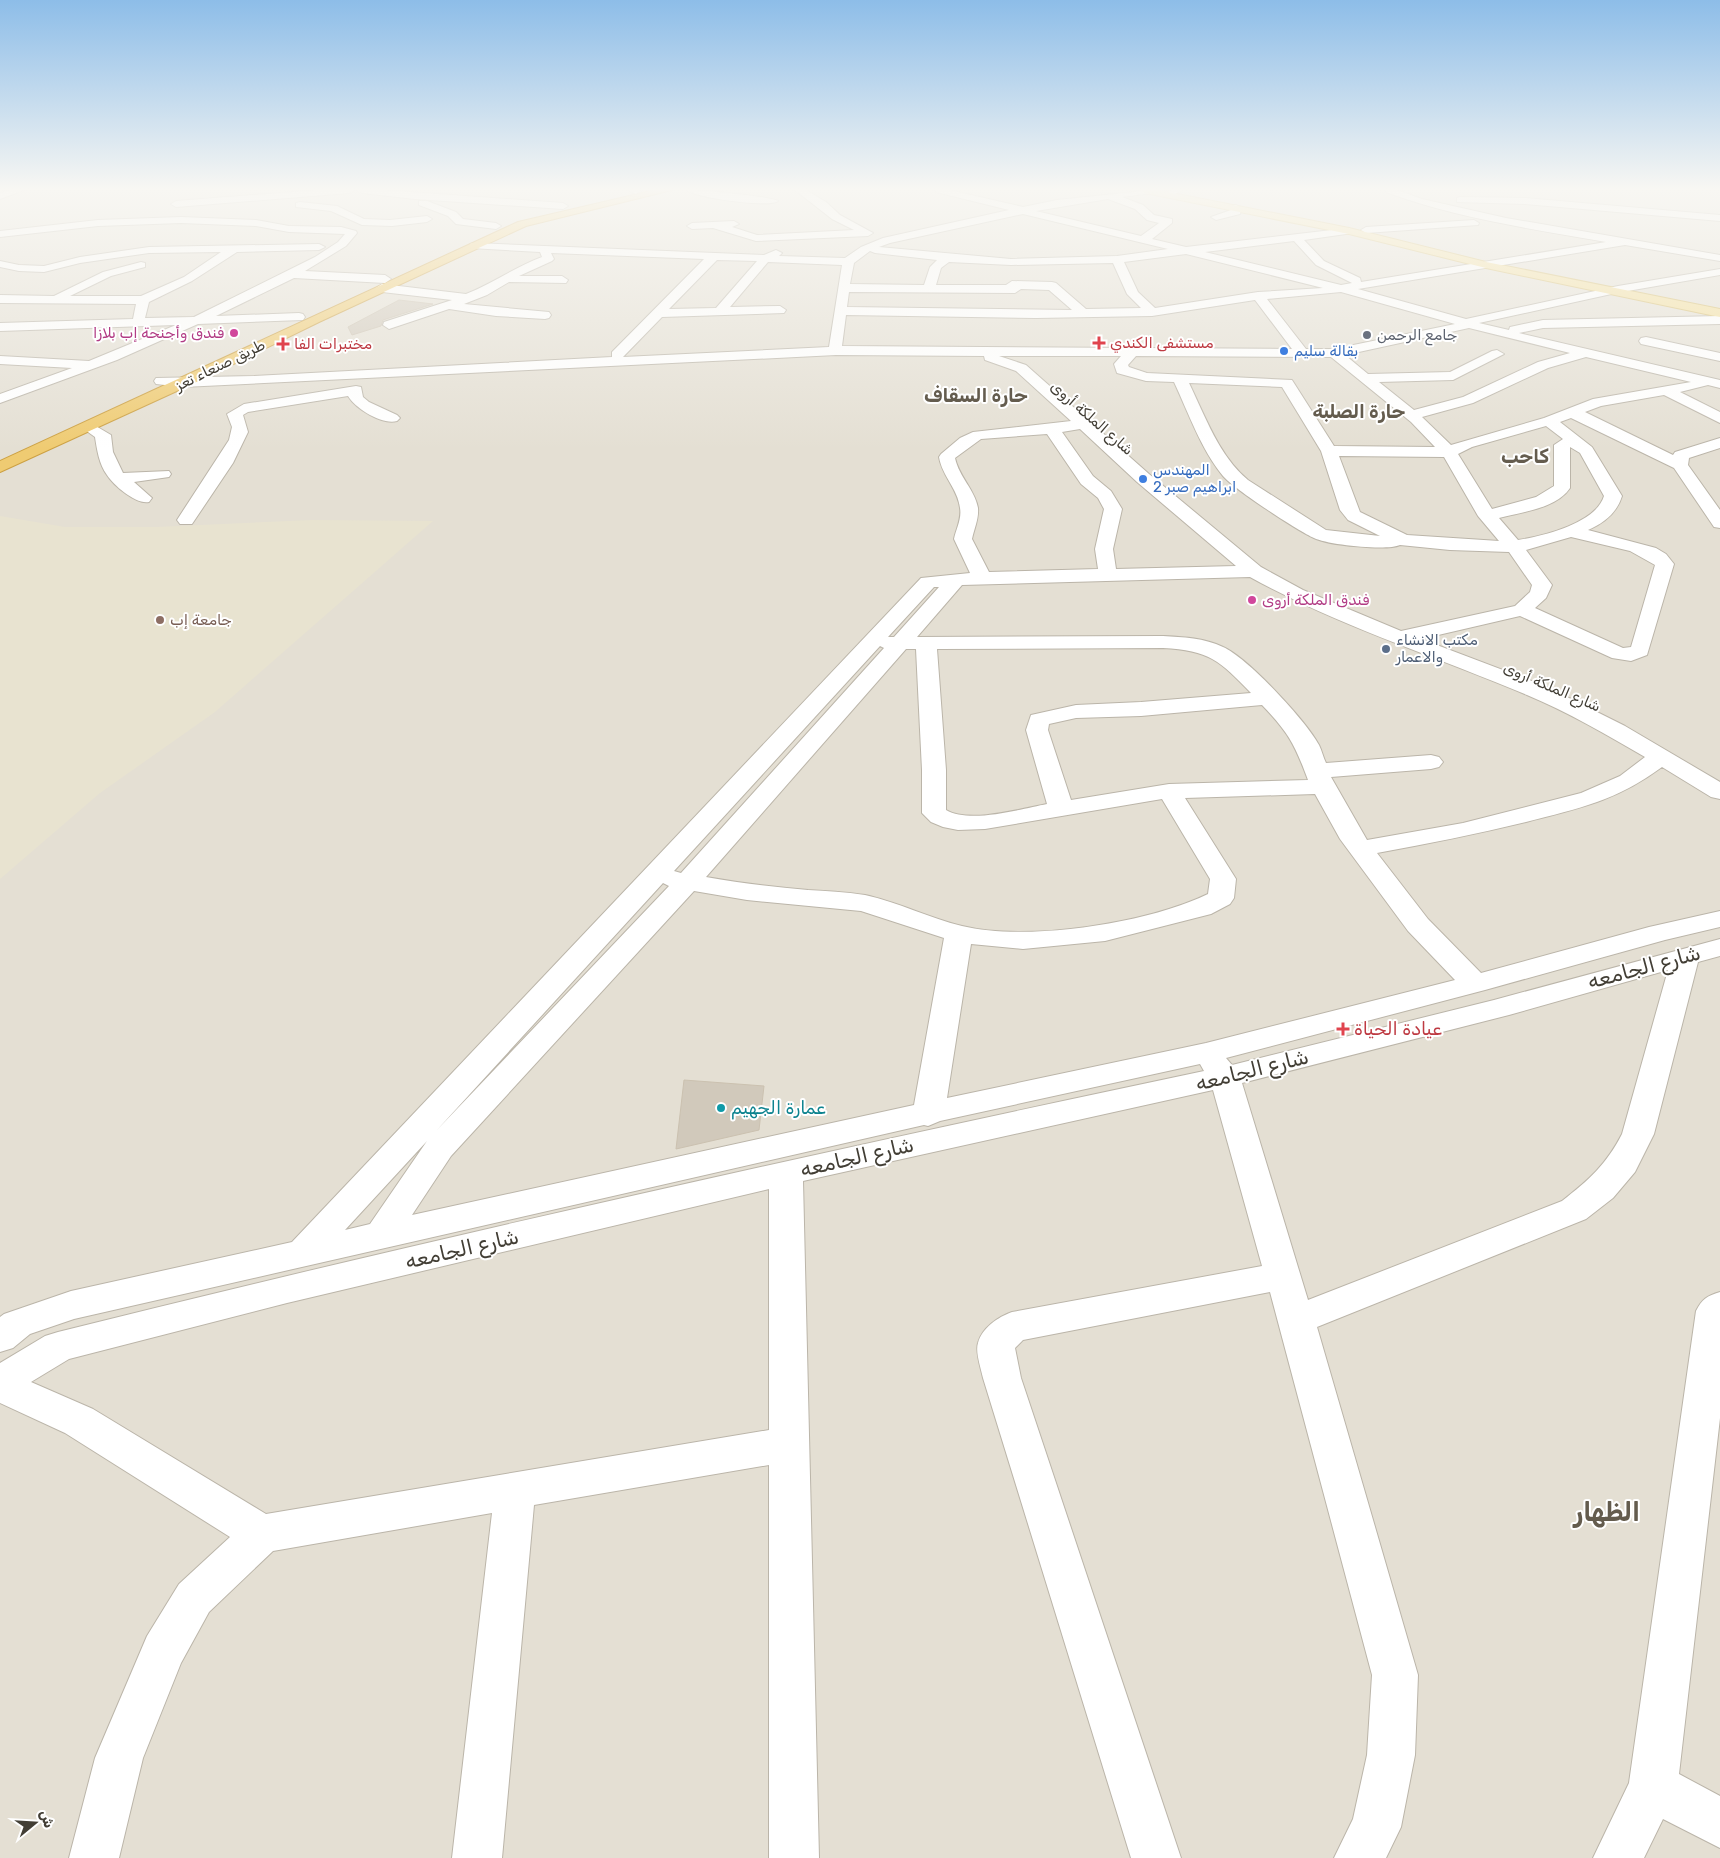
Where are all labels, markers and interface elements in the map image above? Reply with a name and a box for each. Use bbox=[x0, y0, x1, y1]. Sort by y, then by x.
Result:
place label: فندق وأجنحة إب بلازا bbox=[93, 324, 224, 343]
place label: جامع الرحمن bbox=[1377, 326, 1457, 346]
marker: فندق وأجنحة إب بلازا bbox=[228, 327, 240, 339]
marker: جامع الرحمن bbox=[1361, 329, 1373, 341]
place label: مستشفى الكندي bbox=[1110, 334, 1214, 353]
street label: طريق صنعاء تعز bbox=[171, 335, 268, 395]
place label: مختبرات الفا bbox=[294, 335, 372, 353]
marker: مستشفى الكندي bbox=[1092, 336, 1106, 350]
marker: مختبرات الفا bbox=[276, 337, 290, 351]
place label: بقالة سليم bbox=[1294, 342, 1358, 361]
marker: بقالة سليم bbox=[1278, 345, 1290, 357]
street label: شارع الملكة أروى bbox=[1046, 377, 1137, 460]
district label: حارة السقاف bbox=[924, 384, 1028, 407]
district label: حارة الصلبة bbox=[1313, 400, 1406, 423]
district label: كاحب bbox=[1501, 445, 1549, 468]
place label: المهندس ابراهيم صبر 2 bbox=[1153, 461, 1236, 497]
marker: المهندس ابراهيم صبر 2 bbox=[1137, 473, 1149, 485]
place label: فندق الملكة أروى bbox=[1262, 591, 1369, 610]
marker: فندق الملكة أروى bbox=[1246, 594, 1258, 606]
place label: جامعة إب bbox=[170, 611, 232, 629]
marker: جامعة إب bbox=[154, 614, 166, 626]
place label: مكتب الانشاء والاعمار bbox=[1395, 631, 1478, 667]
marker: مكتب الانشاء والاعمار bbox=[1380, 643, 1392, 655]
street label: شارع الملكة أروى bbox=[1500, 658, 1603, 717]
street label: شارع الجامعه bbox=[1585, 939, 1704, 996]
place label: عيادة الحياة bbox=[1354, 1018, 1442, 1040]
marker: عيادة الحياة bbox=[1336, 1022, 1350, 1036]
street label: شارع الجامعه bbox=[1193, 1043, 1312, 1098]
place label: عمارة الجهيم bbox=[731, 1097, 826, 1120]
marker: عمارة الجهيم bbox=[715, 1102, 727, 1114]
street label: شارع الجامعه bbox=[798, 1131, 917, 1184]
street label: شارع الجامعه bbox=[403, 1223, 522, 1276]
district label: الظهار bbox=[1572, 1497, 1640, 1528]
north arrow bbox=[10, 1798, 60, 1848]
text: ش bbox=[36, 1808, 58, 1830]

